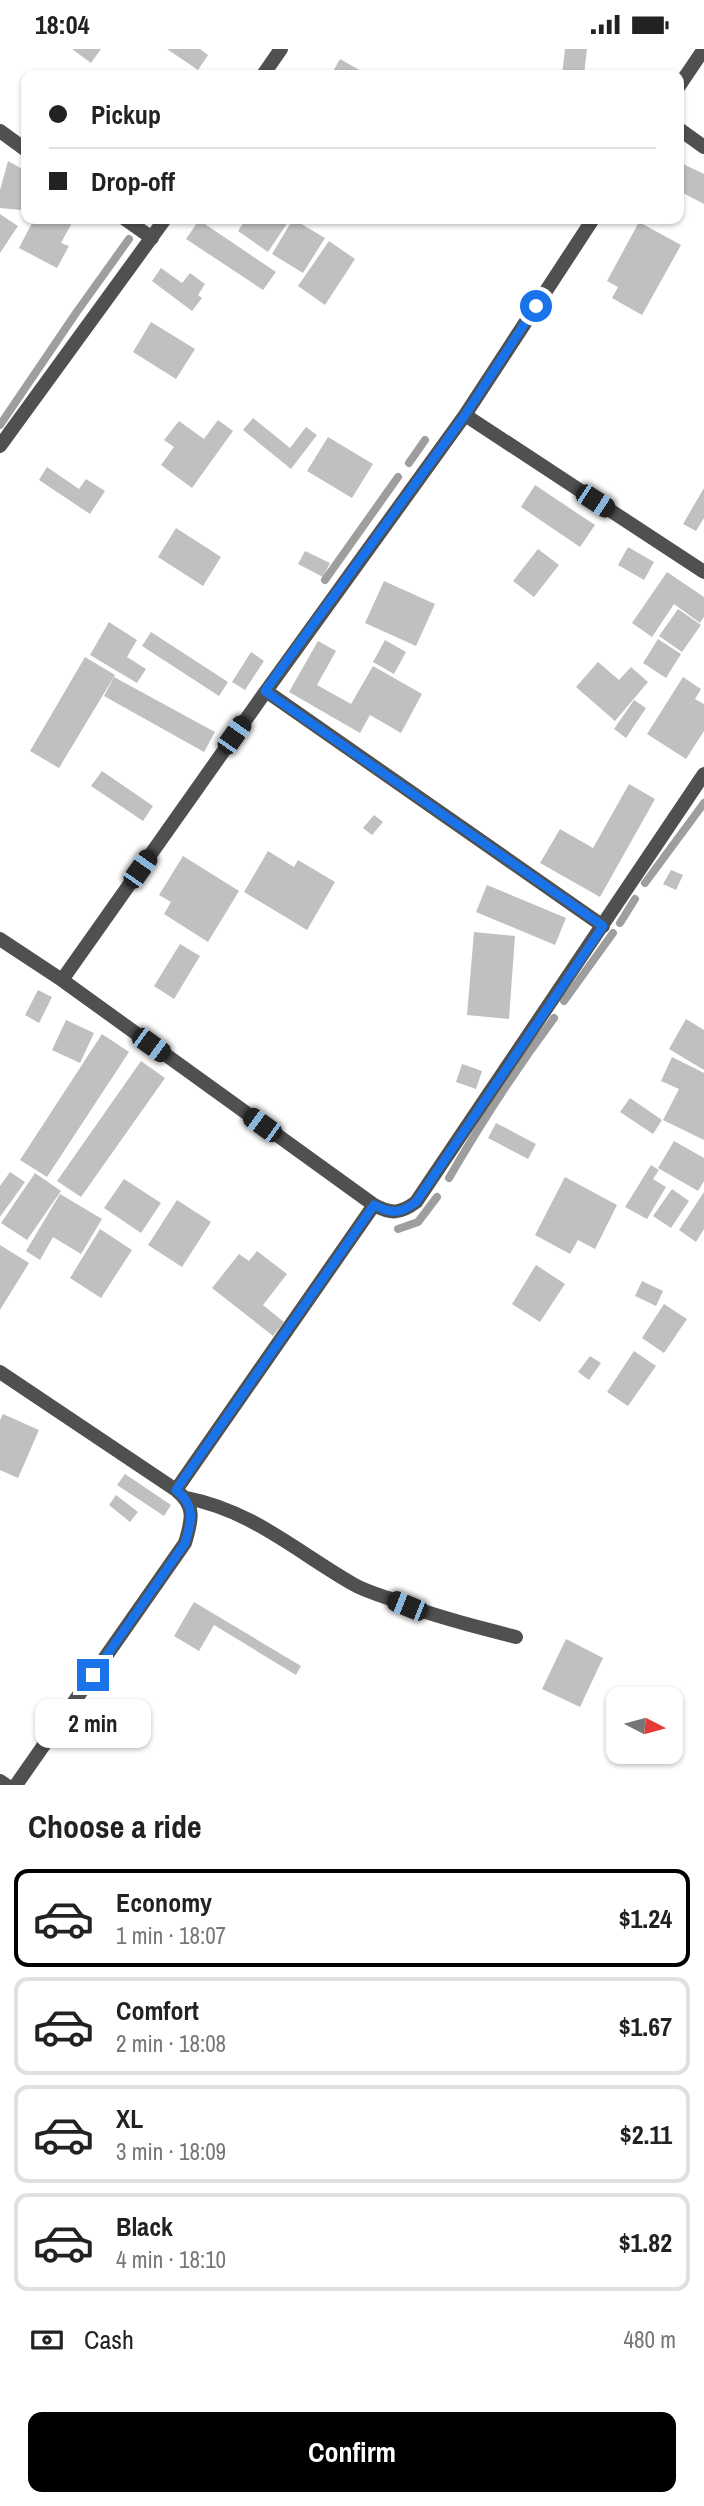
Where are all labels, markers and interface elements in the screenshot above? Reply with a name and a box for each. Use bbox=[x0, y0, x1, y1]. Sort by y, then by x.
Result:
text: 18:04 bbox=[35, 7, 90, 42]
text: Pickup bbox=[91, 97, 161, 132]
text: Drop-off bbox=[91, 164, 175, 199]
route start bbox=[520, 290, 552, 322]
car bbox=[572, 481, 619, 521]
car bbox=[214, 712, 255, 758]
car bbox=[120, 846, 161, 892]
car bbox=[128, 1024, 175, 1066]
car bbox=[239, 1104, 286, 1146]
car bbox=[384, 1588, 431, 1624]
route end bbox=[77, 1659, 109, 1691]
north arrow bbox=[606, 1687, 682, 1764]
map controls bbox=[606, 1687, 683, 1764]
callout: 2 min bbox=[35, 1699, 151, 1749]
text: 2 min bbox=[68, 1708, 118, 1739]
text: Choose a ride bbox=[28, 1805, 202, 1848]
text: Economy bbox=[116, 1885, 212, 1920]
icon: car bbox=[32, 1887, 95, 1950]
text: $1.24 bbox=[619, 1901, 672, 1936]
text: 1 min · 18:07 bbox=[116, 1920, 226, 1951]
text: Comfort bbox=[116, 1993, 199, 2028]
icon: car bbox=[32, 1995, 95, 2058]
text: $1.67 bbox=[619, 2009, 672, 2044]
text: 2 min · 18:08 bbox=[116, 2028, 226, 2059]
text: XL bbox=[116, 2101, 143, 2136]
icon: car bbox=[32, 2103, 95, 2166]
text: $2.11 bbox=[620, 2117, 672, 2152]
text: 3 min · 18:09 bbox=[116, 2136, 226, 2167]
text: Black bbox=[116, 2209, 173, 2244]
icon: car bbox=[32, 2211, 95, 2274]
text: $1.82 bbox=[619, 2225, 672, 2260]
text: 4 min · 18:10 bbox=[116, 2244, 226, 2275]
icon: cash bbox=[28, 2321, 66, 2359]
text: Cash bbox=[84, 2322, 134, 2357]
text: 480 m bbox=[624, 2324, 676, 2355]
button: Confirm bbox=[28, 2412, 676, 2492]

